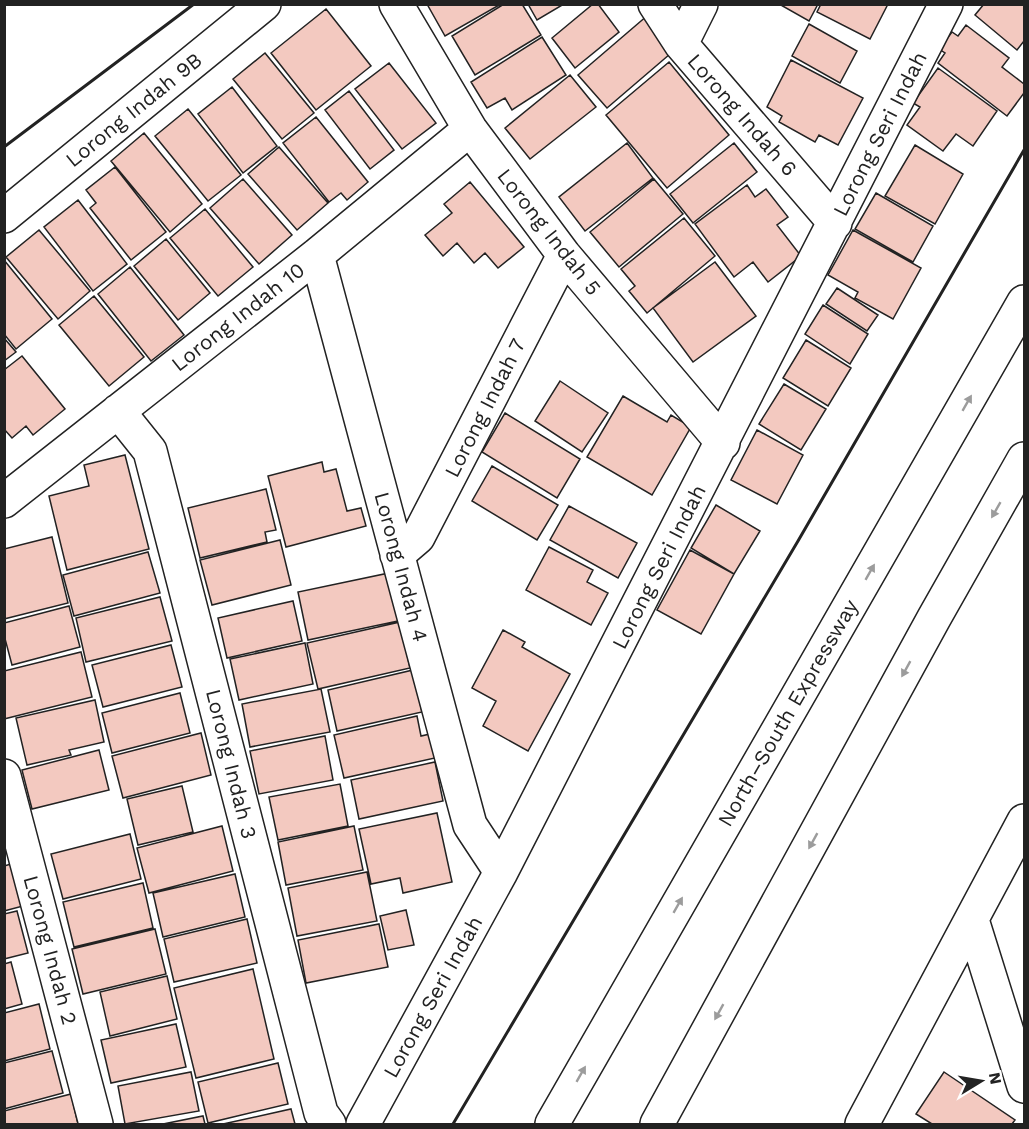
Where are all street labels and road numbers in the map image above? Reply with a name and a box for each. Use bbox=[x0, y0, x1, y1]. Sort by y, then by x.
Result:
street label: Lorong Indah 9B bbox=[61, 47, 207, 172]
street label: Lorong Seri Indah bbox=[827, 47, 932, 220]
street label: Lorong Indah 6 bbox=[682, 48, 802, 181]
street label: Lorong Indah 5 bbox=[492, 163, 607, 300]
street label: Lorong Indah 10 bbox=[166, 257, 309, 376]
street label: Lorong Indah 7 bbox=[439, 334, 530, 481]
street label: Lorong Seri Indah bbox=[606, 480, 711, 653]
street label: Lorong Indah 4 bbox=[369, 489, 434, 645]
street label: North–South Expressway bbox=[712, 595, 863, 831]
street label: Lorong Indah 3 bbox=[201, 686, 262, 841]
street label: Lorong Indah 2 bbox=[19, 872, 82, 1027]
street label: Lorong Seri Indah bbox=[378, 912, 487, 1082]

